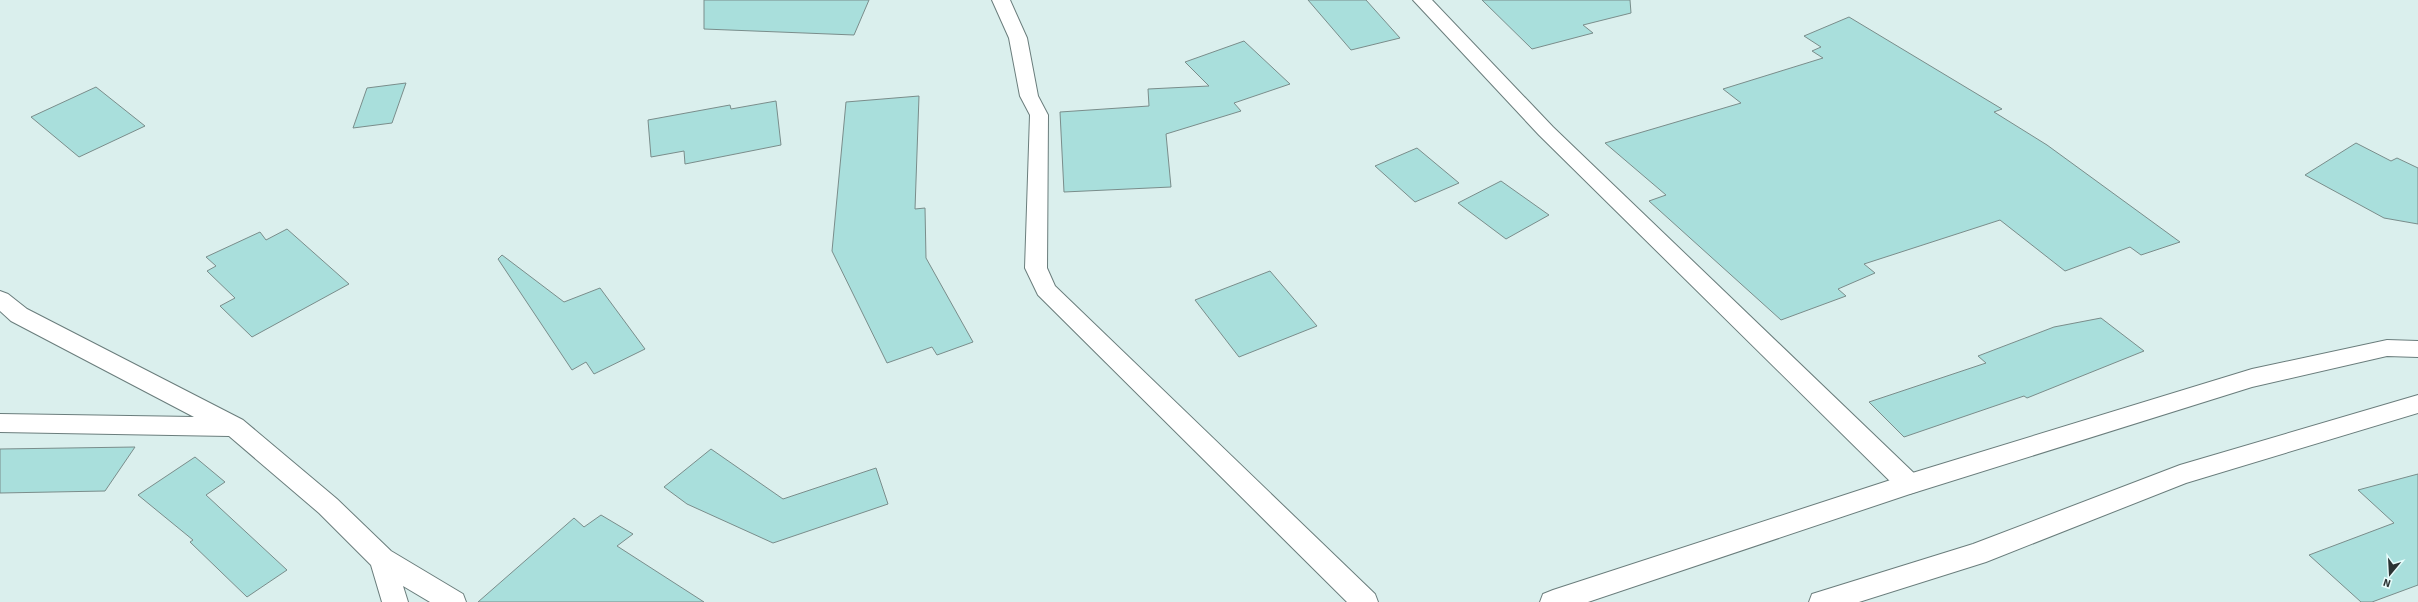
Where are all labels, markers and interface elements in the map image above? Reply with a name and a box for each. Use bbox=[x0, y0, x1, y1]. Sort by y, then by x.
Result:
north arrow bbox=[2370, 554, 2410, 594]
text: N bbox=[2381, 575, 2393, 591]

